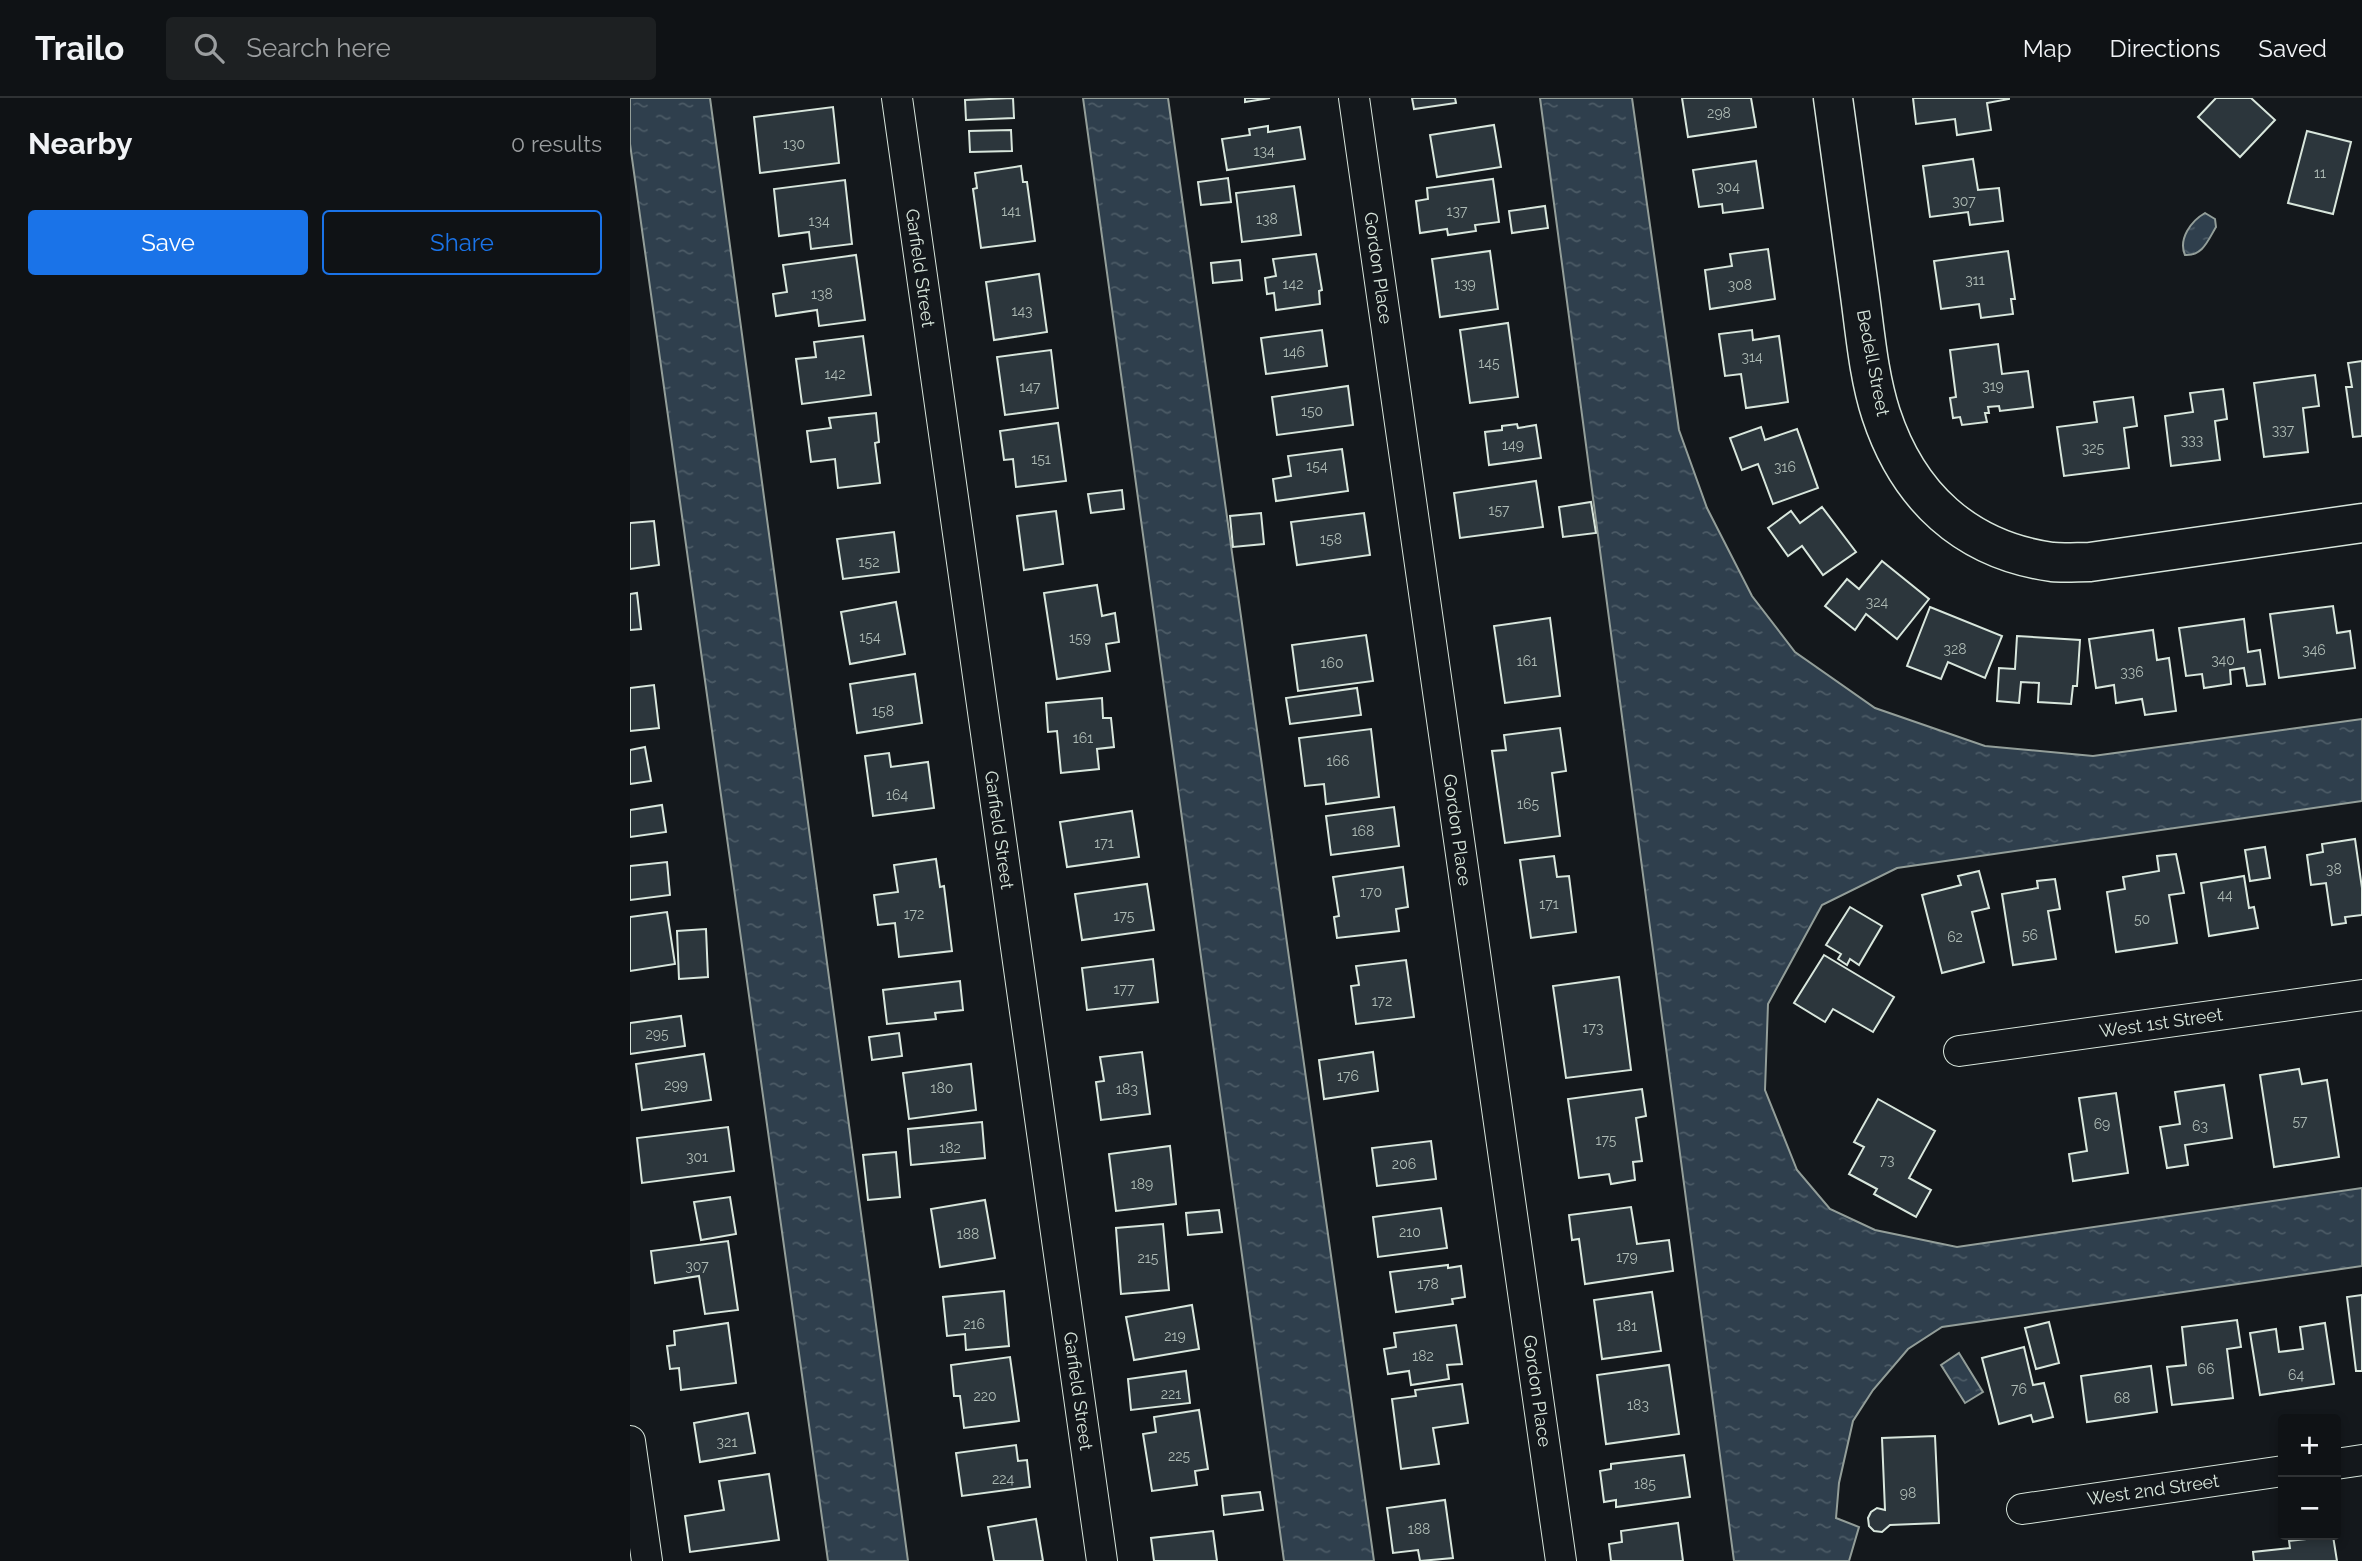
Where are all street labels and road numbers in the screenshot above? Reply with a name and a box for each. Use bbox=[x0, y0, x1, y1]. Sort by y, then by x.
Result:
street label: Garfield Street bbox=[902, 207, 939, 328]
street label: Gordon Place bbox=[1360, 211, 1397, 326]
street label: Bedell Street bbox=[1853, 308, 1894, 418]
street label: Garfield Street bbox=[981, 769, 1018, 890]
street label: Gordon Place bbox=[1439, 773, 1476, 888]
street label: West 1st Street bbox=[2098, 1003, 2224, 1042]
street label: Garfield Street bbox=[1060, 1330, 1097, 1451]
street label: Gordon Place bbox=[1519, 1334, 1556, 1449]
street label: West 2nd Street bbox=[2086, 1470, 2220, 1509]

